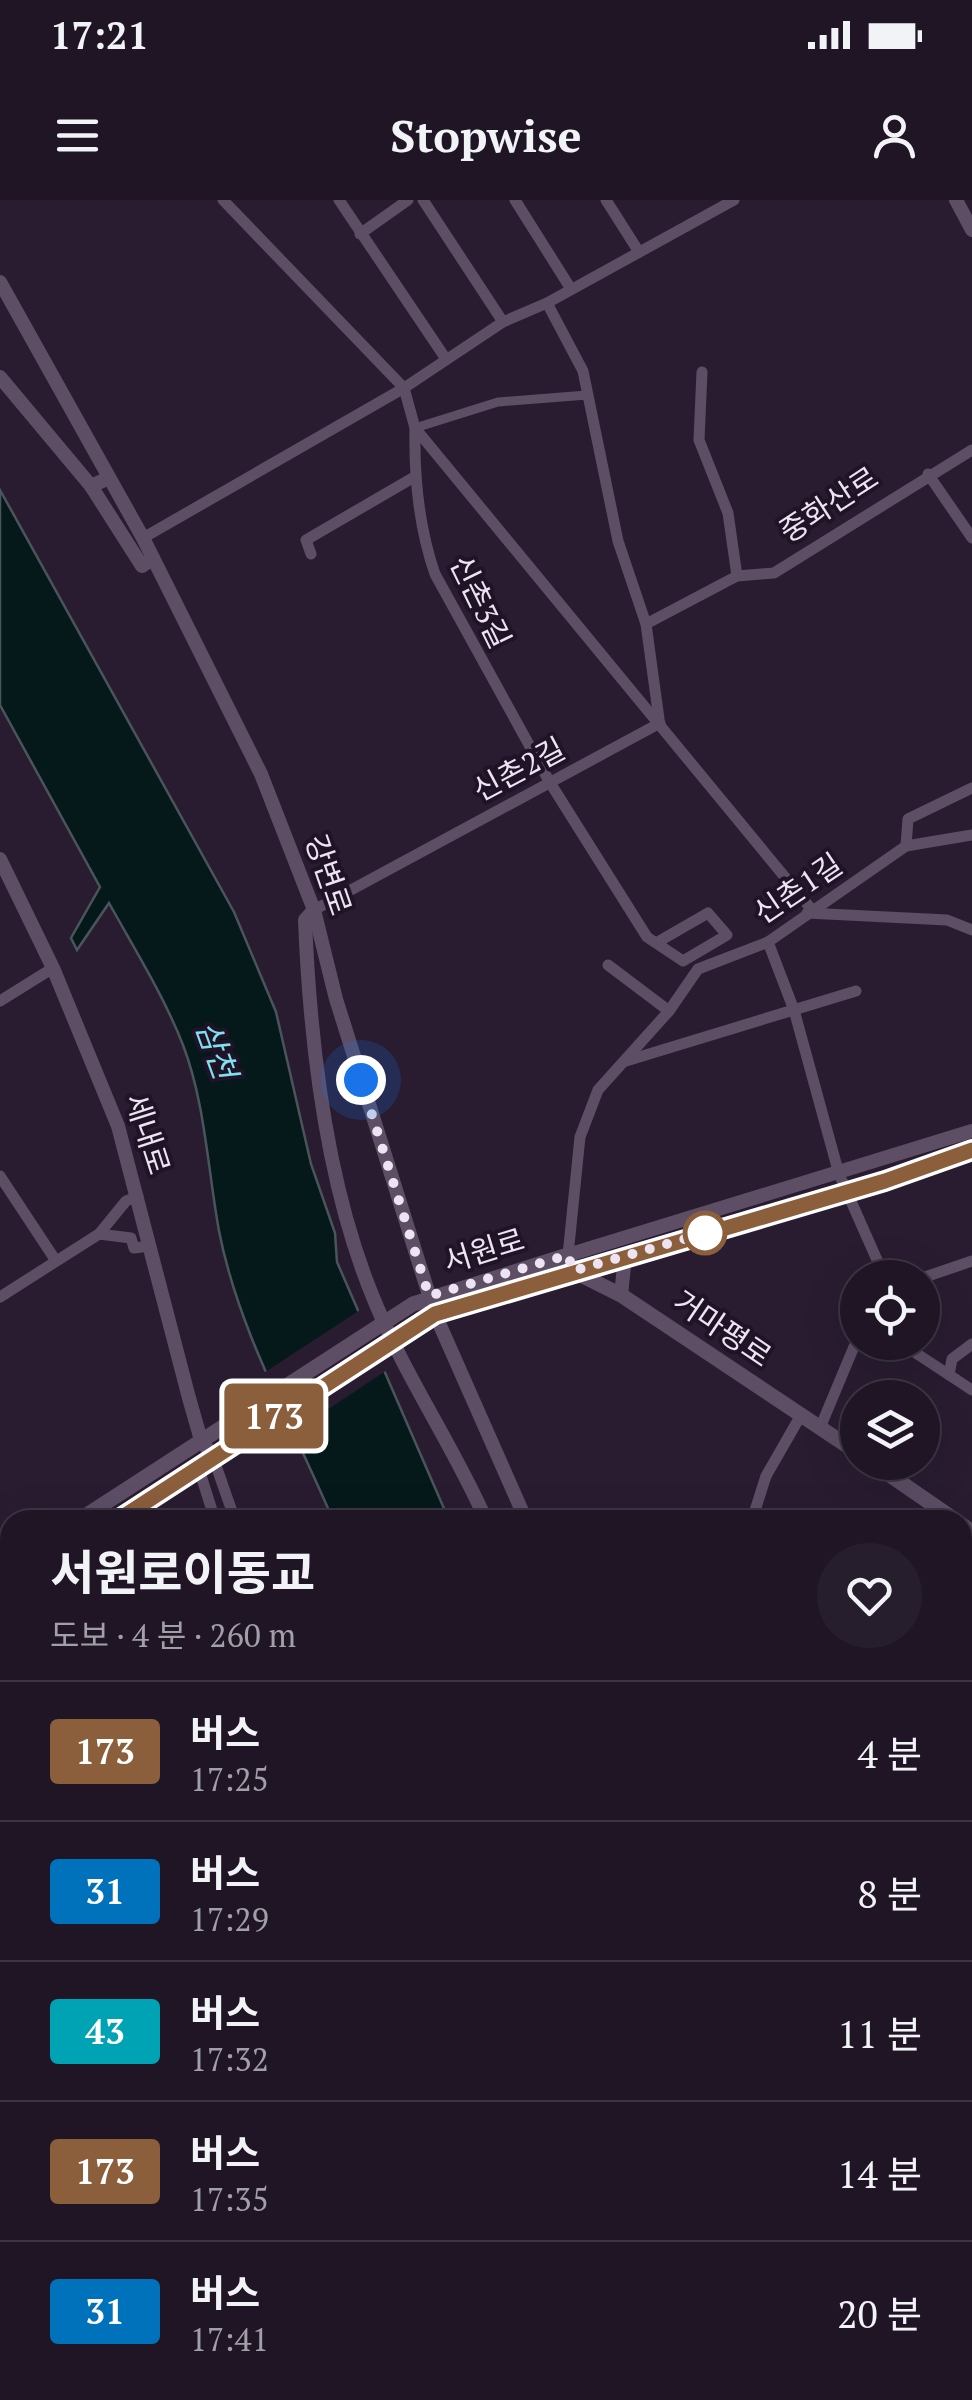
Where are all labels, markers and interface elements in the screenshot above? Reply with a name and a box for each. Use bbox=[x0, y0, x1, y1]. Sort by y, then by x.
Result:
text: 17:21 bbox=[50, 10, 149, 60]
text: Stopwise bbox=[390, 105, 582, 165]
icon: menu bbox=[50, 108, 105, 163]
icon: person bbox=[867, 108, 922, 163]
street label: 중화산로 bbox=[771, 457, 886, 551]
street label: 신촌3길 bbox=[441, 548, 521, 655]
street label: 신촌2길 bbox=[466, 728, 572, 810]
street label: 강변로 bbox=[297, 829, 361, 920]
street label: 신촌1길 bbox=[745, 844, 850, 932]
water label: 삼천 bbox=[187, 1015, 248, 1088]
your location bbox=[336, 1055, 386, 1105]
street label: 세내로 bbox=[116, 1088, 180, 1179]
unlabelled marker bbox=[684, 1212, 726, 1254]
street label: 서원로 bbox=[438, 1219, 529, 1281]
map controls bbox=[840, 1260, 940, 1480]
button: locate bbox=[840, 1260, 940, 1360]
street label: 거마평로 bbox=[666, 1281, 780, 1376]
button: layers bbox=[840, 1380, 940, 1480]
line badge: 173 bbox=[216, 1384, 332, 1448]
text: 173 bbox=[244, 1393, 304, 1439]
text: 서원로이동교 bbox=[50, 1540, 315, 1604]
button: heart bbox=[817, 1543, 922, 1648]
text: 도보 · 4 분 · 260 m bbox=[50, 1614, 296, 1656]
text: 버스 bbox=[190, 1708, 260, 1758]
text: 173 bbox=[75, 1728, 135, 1774]
text: 4 분 bbox=[858, 1729, 922, 1779]
text: 17:25 bbox=[190, 1758, 269, 1800]
text: 버스 bbox=[190, 1848, 260, 1898]
text: 31 bbox=[85, 1868, 125, 1914]
text: 8 분 bbox=[858, 1869, 922, 1919]
text: 17:29 bbox=[190, 1898, 269, 1940]
text: 버스 bbox=[190, 1988, 260, 2038]
text: 43 bbox=[85, 2008, 125, 2054]
text: 11 분 bbox=[837, 2009, 922, 2059]
text: 17:32 bbox=[190, 2038, 269, 2080]
text: 버스 bbox=[190, 2128, 260, 2178]
text: 173 bbox=[75, 2148, 135, 2194]
text: 14 분 bbox=[837, 2149, 922, 2199]
text: 17:35 bbox=[190, 2178, 269, 2220]
text: 버스 bbox=[190, 2268, 260, 2318]
text: 31 bbox=[85, 2288, 125, 2334]
text: 20 분 bbox=[837, 2289, 922, 2339]
text: 17:41 bbox=[190, 2318, 269, 2360]

